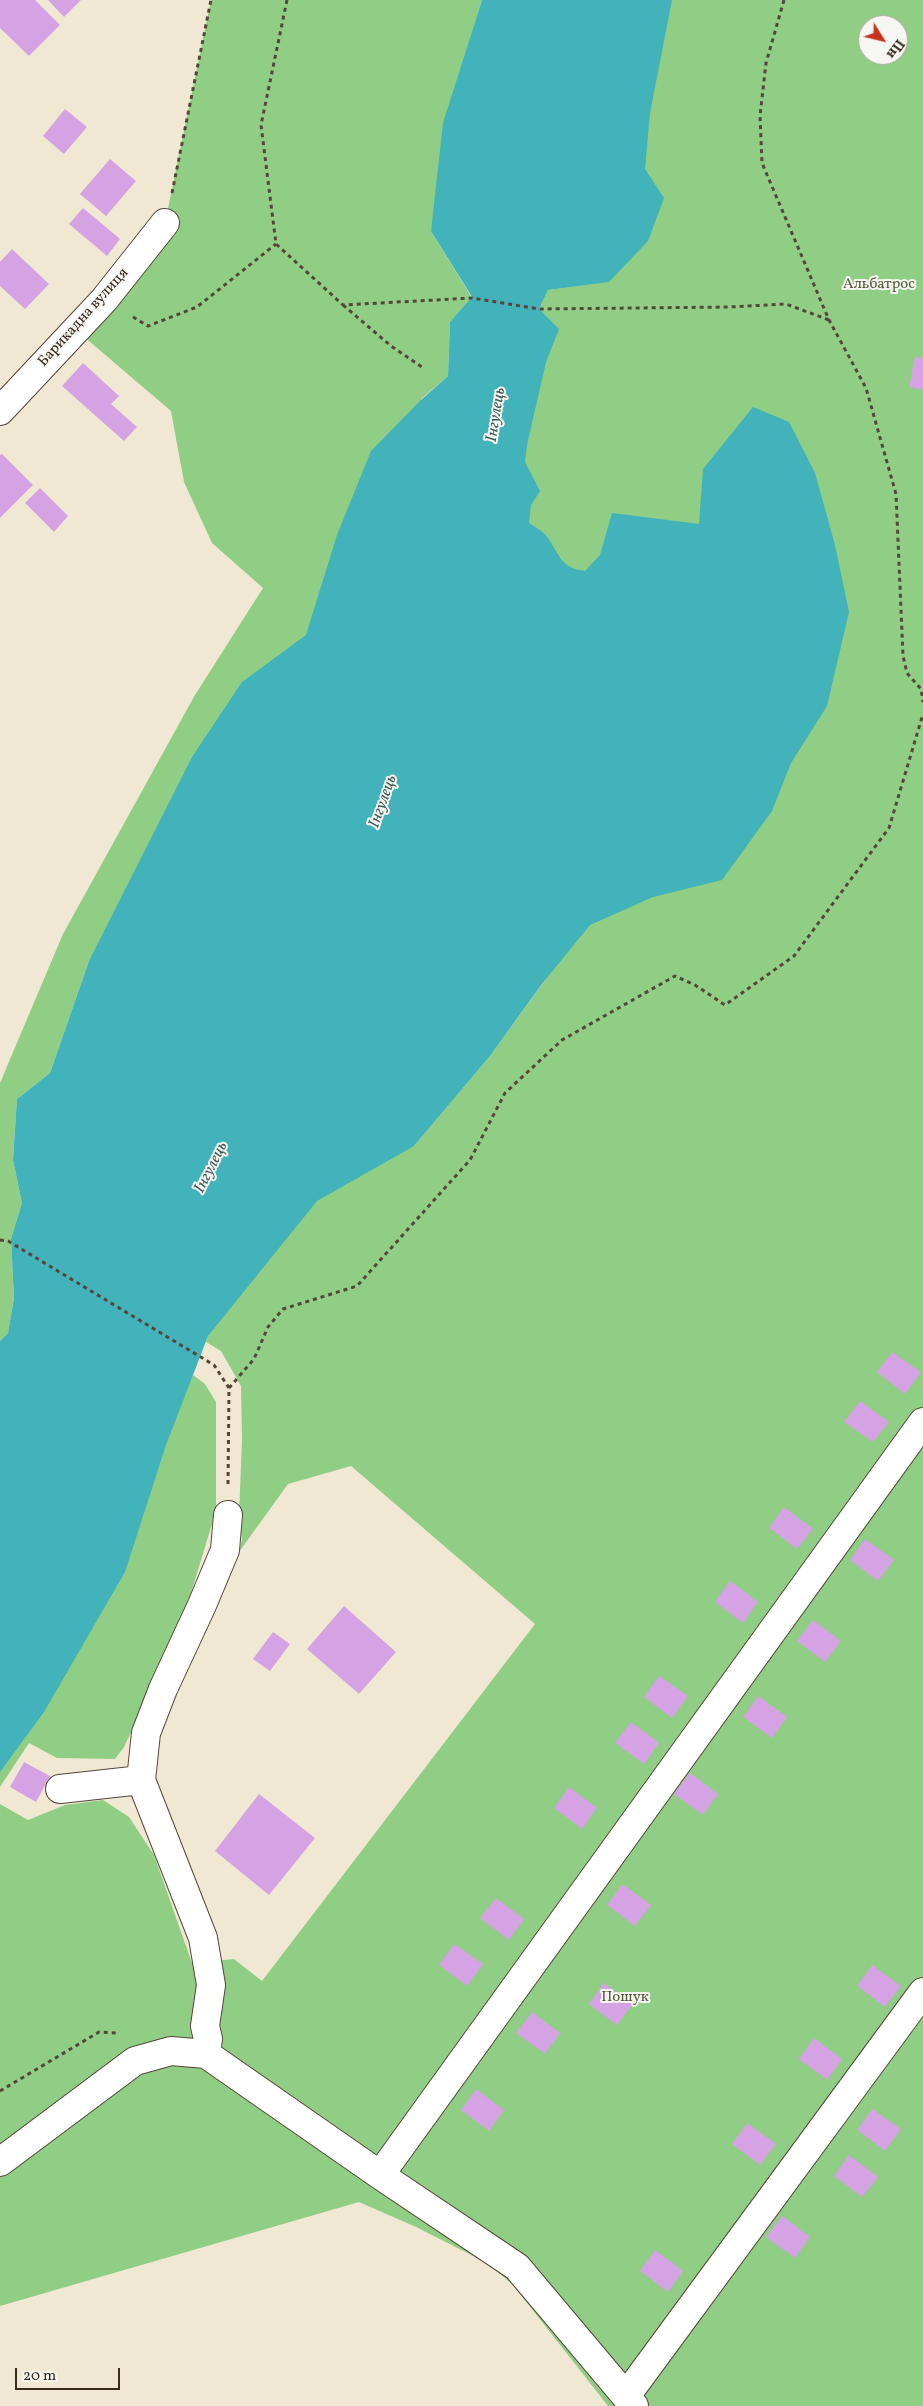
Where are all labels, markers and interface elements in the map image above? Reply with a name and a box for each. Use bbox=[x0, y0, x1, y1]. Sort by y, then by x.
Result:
north arrow bbox=[858, 15, 908, 65]
text: Пн bbox=[881, 35, 908, 62]
street label: Барикадна вулиця bbox=[35, 265, 133, 371]
park label: Альбатрос bbox=[843, 276, 915, 294]
water label: Інгулець bbox=[483, 386, 511, 444]
water label: Інгулець bbox=[366, 773, 402, 831]
water label: Інгулець bbox=[191, 1139, 233, 1197]
park label: Пошук bbox=[601, 1989, 649, 2007]
scale bar bbox=[18, 2358, 122, 2390]
text: 20 m bbox=[23, 2366, 56, 2387]

